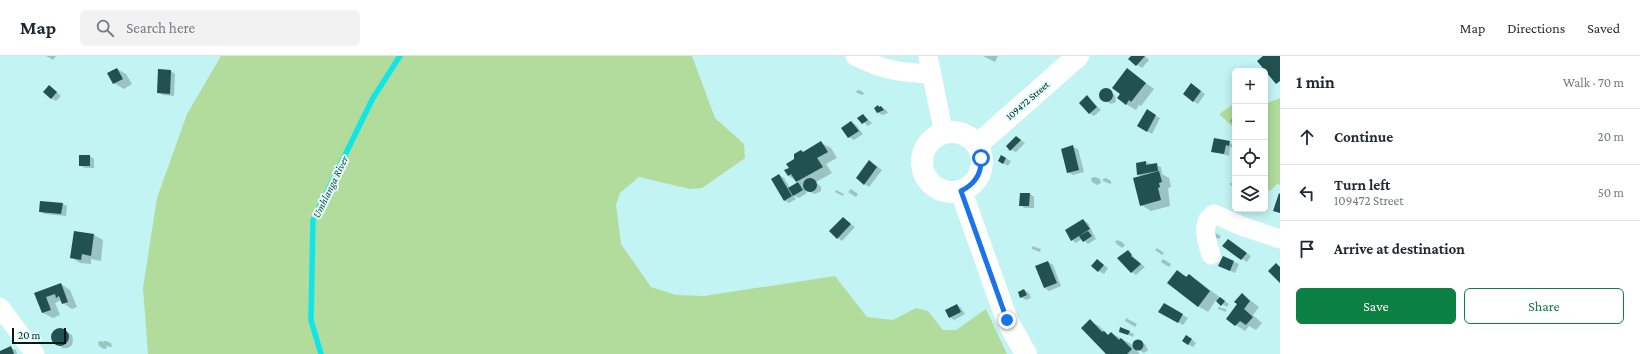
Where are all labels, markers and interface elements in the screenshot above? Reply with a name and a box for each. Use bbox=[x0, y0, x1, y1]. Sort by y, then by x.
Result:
search box bbox=[80, 10, 360, 46]
text: Map bbox=[20, 17, 56, 38]
icon: search bbox=[94, 17, 116, 39]
text: Search here bbox=[126, 20, 195, 36]
text: Map bbox=[1460, 20, 1485, 36]
text: Directions bbox=[1507, 20, 1565, 36]
text: Saved bbox=[1587, 20, 1620, 36]
map controls bbox=[1232, 68, 1268, 212]
button: + bbox=[1232, 68, 1268, 104]
text: 1 min bbox=[1296, 73, 1335, 92]
text: Walk · 70 m bbox=[1563, 75, 1624, 90]
street label: 109472 Street bbox=[1004, 78, 1052, 122]
button: − bbox=[1232, 104, 1268, 140]
icon: ahead bbox=[1296, 126, 1318, 148]
text: Continue bbox=[1334, 129, 1393, 145]
text: 20 m bbox=[1598, 129, 1624, 144]
button: locate bbox=[1232, 140, 1268, 176]
route start bbox=[972, 149, 990, 167]
water label: Umhlanga River bbox=[310, 153, 352, 220]
button: layers bbox=[1232, 176, 1268, 212]
text: Turn left bbox=[1334, 177, 1390, 193]
icon: left bbox=[1296, 182, 1318, 204]
text: 50 m bbox=[1598, 185, 1624, 200]
text: 109472 Street bbox=[1334, 193, 1404, 208]
icon: arrive bbox=[1296, 238, 1318, 260]
text: Arrive at destination bbox=[1334, 241, 1465, 257]
button: Save bbox=[1296, 288, 1456, 324]
button: Share bbox=[1464, 288, 1624, 324]
route end bbox=[998, 311, 1016, 329]
scale bar bbox=[12, 326, 66, 345]
text: 20 m bbox=[18, 329, 40, 341]

